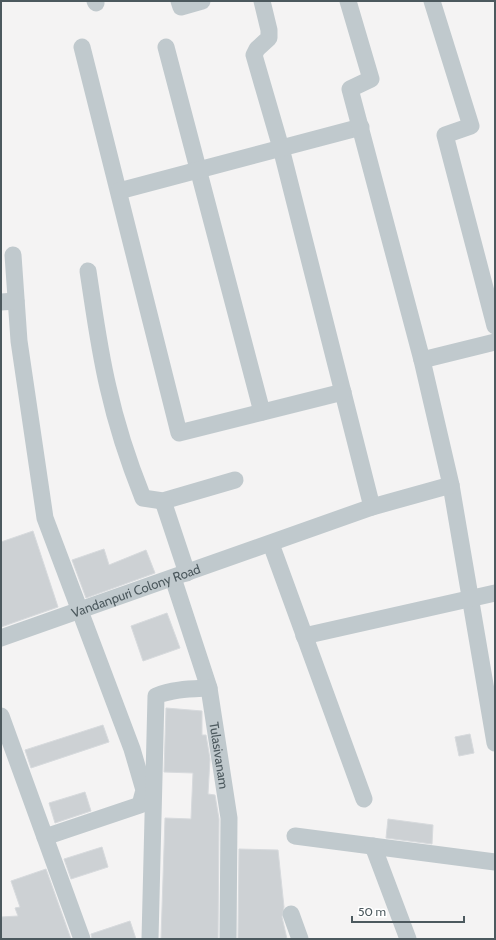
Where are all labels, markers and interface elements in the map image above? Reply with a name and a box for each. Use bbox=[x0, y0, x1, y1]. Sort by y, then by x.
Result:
street label: Vandanpuri Colony Road bbox=[69, 560, 202, 620]
street label: Tulasivanam bbox=[206, 721, 232, 790]
scale bar bbox=[352, 898, 464, 924]
text: 50 m bbox=[358, 904, 386, 919]

